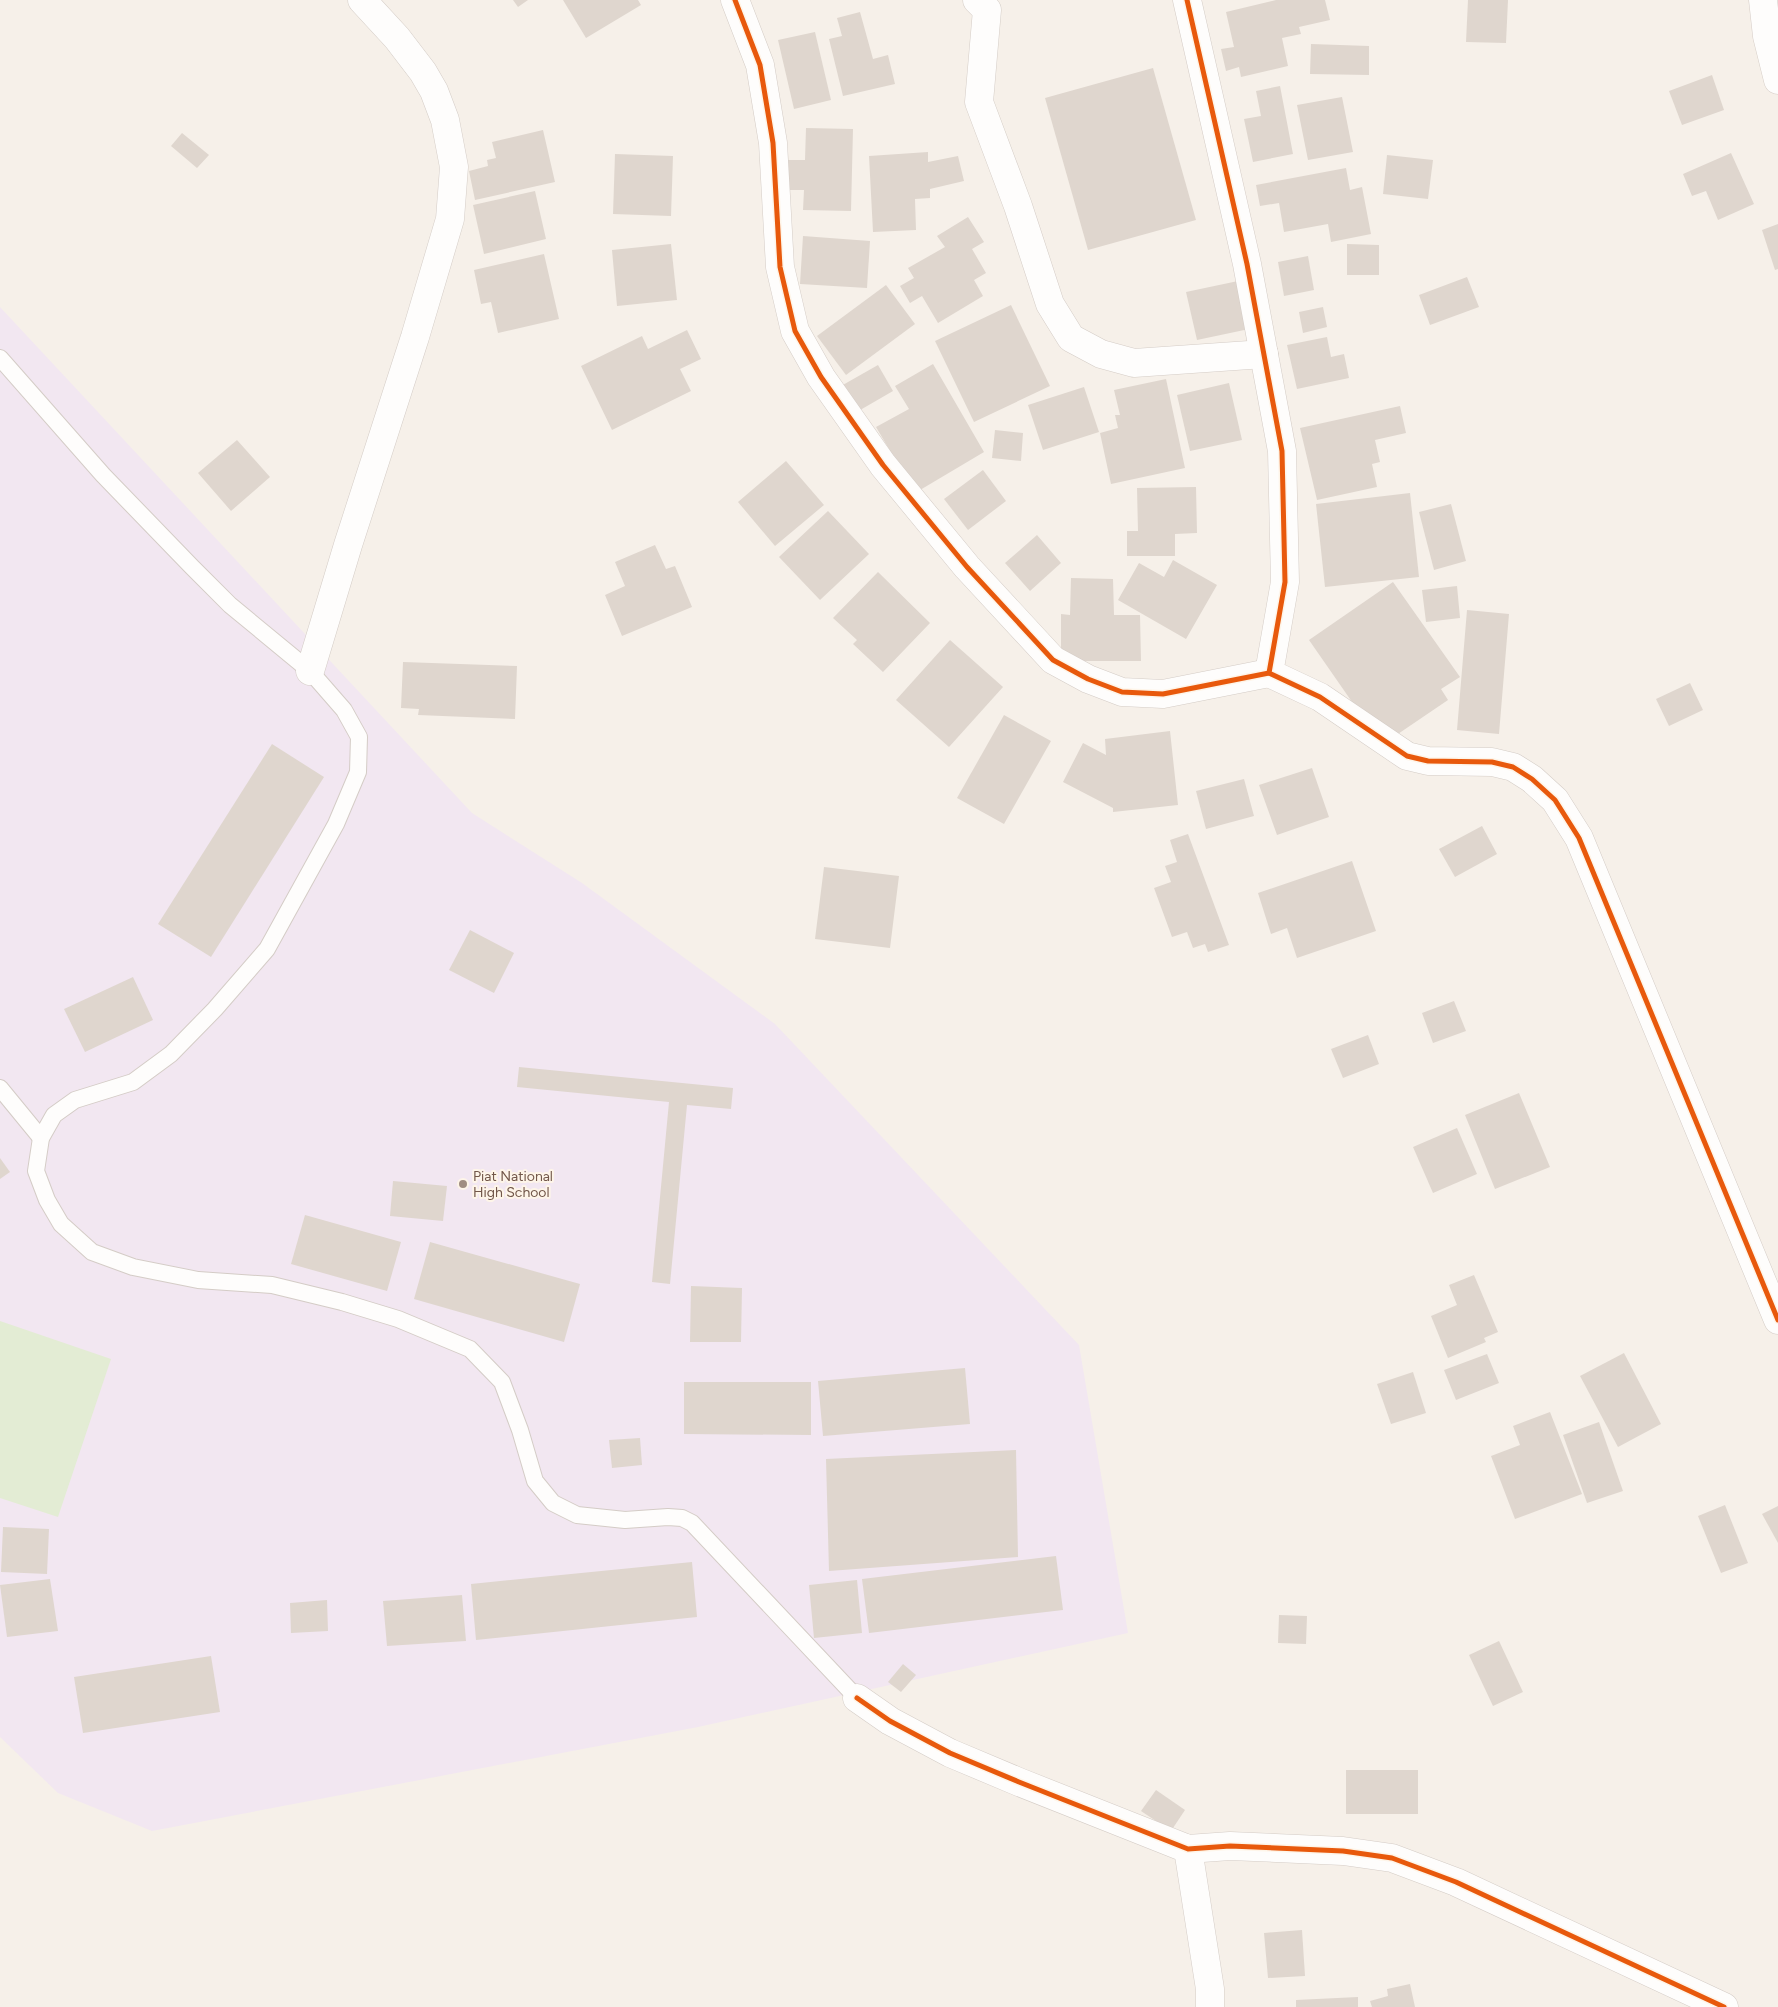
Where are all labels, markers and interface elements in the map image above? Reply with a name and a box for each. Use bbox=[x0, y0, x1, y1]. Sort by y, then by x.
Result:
place label: Piat National High School bbox=[473, 1168, 553, 1201]
marker: Piat National High School bbox=[457, 1178, 469, 1190]

